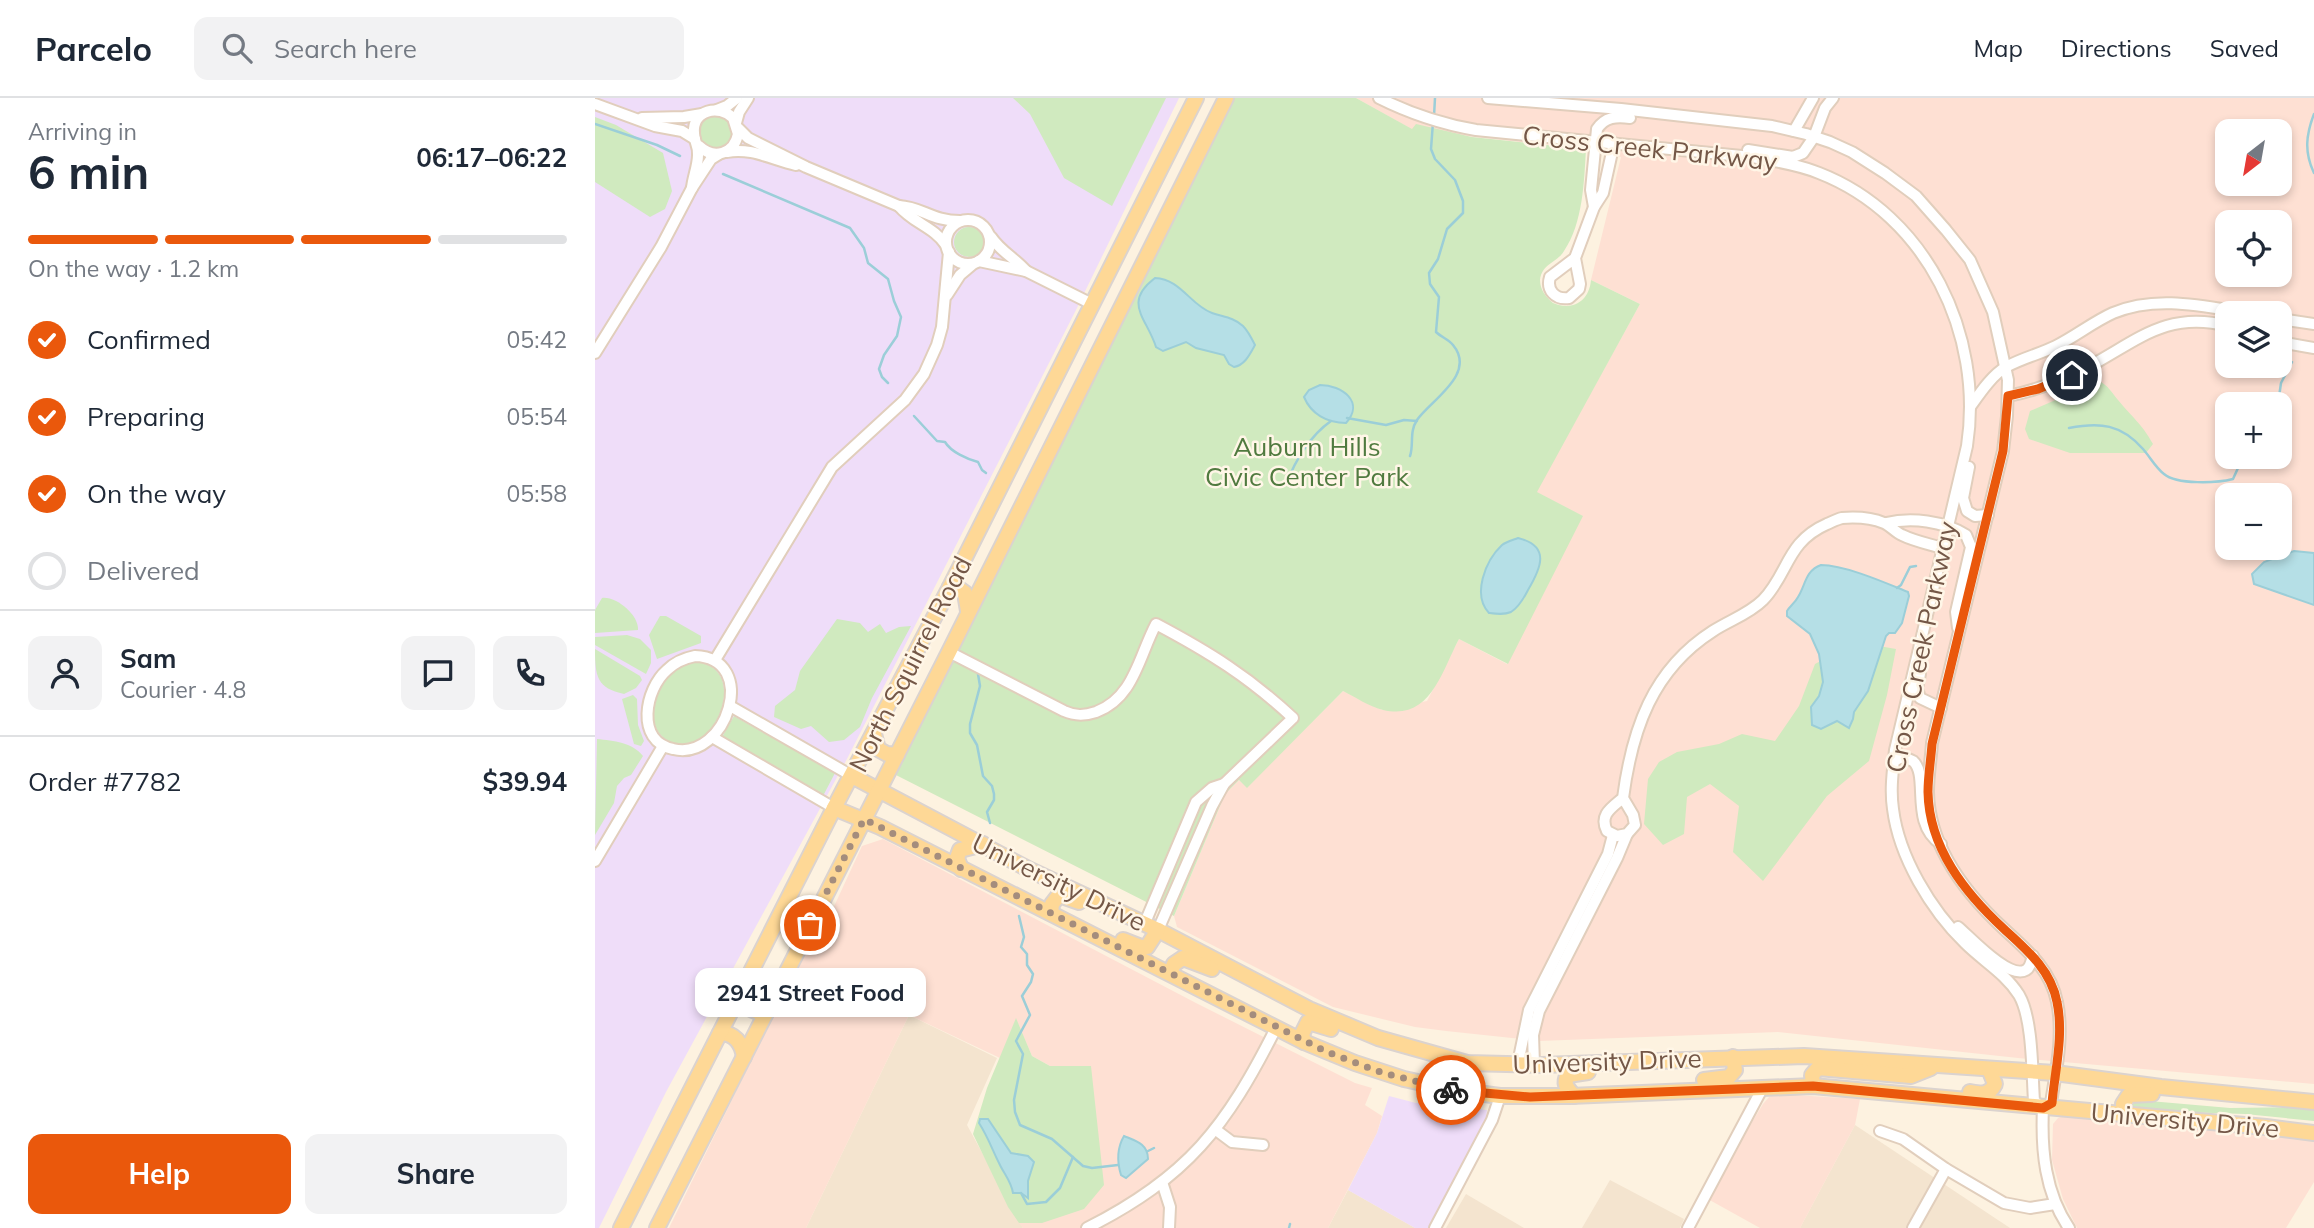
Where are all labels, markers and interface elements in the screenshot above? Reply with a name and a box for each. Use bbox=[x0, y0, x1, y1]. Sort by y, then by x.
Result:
search box bbox=[194, 17, 684, 80]
text: Parcelo bbox=[35, 28, 152, 69]
icon: search bbox=[218, 29, 256, 67]
text: Search here bbox=[274, 32, 417, 65]
text: Map bbox=[1973, 33, 2023, 63]
text: Directions bbox=[2061, 33, 2172, 63]
text: Saved bbox=[2210, 33, 2279, 63]
text: Arriving in bbox=[28, 117, 137, 146]
street label: Cross Creek Parkway bbox=[1521, 118, 1779, 178]
north arrow bbox=[2215, 119, 2293, 196]
map controls bbox=[2215, 119, 2292, 560]
text: 06:17–06:22 bbox=[416, 141, 567, 174]
text: 6 min bbox=[28, 143, 149, 201]
button: locate bbox=[2215, 210, 2292, 287]
text: On the way · 1.2 km bbox=[28, 254, 239, 283]
button: layers bbox=[2215, 301, 2292, 378]
icon: check bbox=[28, 321, 66, 359]
text: Confirmed bbox=[87, 323, 211, 356]
text: 05:42 bbox=[507, 325, 567, 354]
pin bbox=[2042, 345, 2102, 405]
icon: home bbox=[2053, 356, 2091, 394]
button: + bbox=[2215, 392, 2292, 469]
icon: check bbox=[28, 398, 66, 436]
text: Preparing bbox=[87, 400, 205, 433]
text: 05:54 bbox=[507, 402, 567, 431]
park label: Auburn Hills Civic Center Park bbox=[1205, 430, 1410, 493]
icon: check bbox=[28, 475, 66, 513]
text: On the way bbox=[87, 477, 226, 510]
text: 05:58 bbox=[507, 479, 567, 508]
button: − bbox=[2215, 483, 2292, 560]
street label: Cross Creek Parkway bbox=[1878, 518, 1964, 776]
street label: North Squirrel Road bbox=[841, 550, 979, 778]
text: Delivered bbox=[87, 554, 200, 587]
button: person bbox=[28, 636, 102, 710]
button: chat bbox=[401, 636, 475, 710]
button: phone bbox=[493, 636, 567, 710]
text: Sam bbox=[120, 642, 176, 675]
text: Courier · 4.8 bbox=[120, 675, 246, 704]
text: Order #7782 bbox=[28, 765, 181, 798]
text: $39.94 bbox=[483, 765, 567, 798]
street label: University Drive bbox=[967, 826, 1151, 938]
pin bbox=[780, 895, 840, 955]
icon: bag bbox=[791, 906, 829, 944]
callout: 2941 Street Food bbox=[695, 967, 925, 1016]
text: 2941 Street Food bbox=[716, 978, 905, 1007]
street label: University Drive bbox=[1512, 1041, 1702, 1081]
courier bbox=[1416, 1055, 1486, 1125]
icon: bike bbox=[1432, 1071, 1470, 1109]
street label: University Drive bbox=[2089, 1095, 2281, 1145]
button: Help bbox=[28, 1134, 291, 1214]
button: Share bbox=[305, 1134, 567, 1214]

